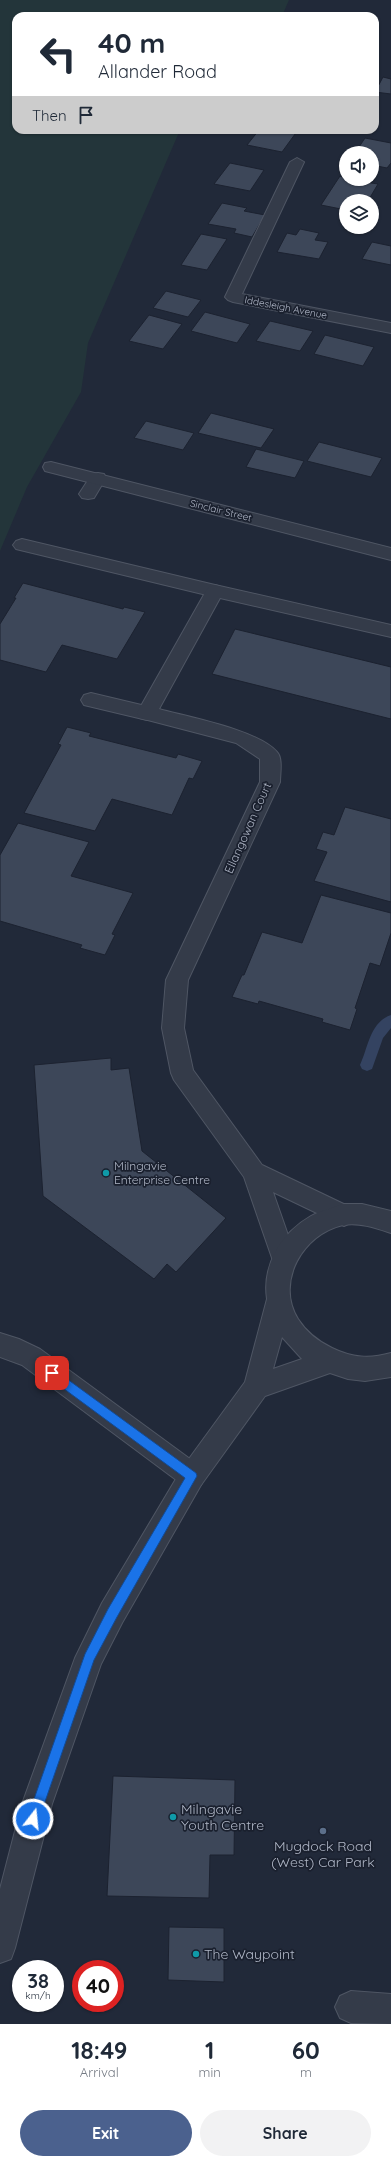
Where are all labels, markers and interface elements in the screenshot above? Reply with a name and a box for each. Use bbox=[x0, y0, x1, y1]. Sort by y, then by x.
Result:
text: 40 m bbox=[98, 25, 165, 60]
icon: left bbox=[32, 28, 84, 80]
text: Allander Road bbox=[98, 60, 217, 83]
icon: arrive bbox=[75, 104, 97, 126]
text: Then bbox=[32, 106, 67, 125]
map controls bbox=[339, 146, 379, 234]
button: sound bbox=[339, 146, 379, 186]
button: layers bbox=[339, 194, 379, 234]
street label: Iddesleigh Avenue bbox=[244, 293, 329, 322]
street label: Sinclair Street bbox=[189, 497, 254, 525]
street label: Ellangowan Court bbox=[221, 780, 274, 876]
place label: Milngavie Enterprise Centre bbox=[114, 1158, 210, 1187]
marker: Milngavie Enterprise Centre bbox=[101, 1168, 111, 1178]
pin bbox=[35, 1356, 69, 1390]
icon: arrive bbox=[41, 1362, 63, 1384]
position arrow bbox=[12, 1798, 54, 1840]
place label: Milngavie Youth Centre bbox=[181, 1800, 264, 1834]
marker: Milngavie Youth Centre bbox=[168, 1812, 178, 1822]
marker: Mugdock Road (West) Car Park bbox=[318, 1826, 328, 1836]
place label: Mugdock Road (West) Car Park bbox=[271, 1837, 375, 1871]
place label: The Waypoint bbox=[204, 1945, 295, 1963]
marker: The Waypoint bbox=[191, 1949, 201, 1959]
speed limit sign: 40 bbox=[72, 1960, 124, 2012]
text: 38 bbox=[27, 1968, 49, 1993]
text: km/h bbox=[25, 1989, 51, 2002]
text: 18:49 bbox=[71, 2035, 127, 2065]
text: 1 bbox=[205, 2035, 214, 2065]
text: 60 bbox=[292, 2035, 320, 2065]
text: Arrival bbox=[80, 2064, 119, 2080]
text: min bbox=[199, 2064, 221, 2080]
text: m bbox=[300, 2064, 312, 2080]
button: Exit bbox=[20, 2110, 192, 2156]
button: Share bbox=[200, 2110, 371, 2156]

